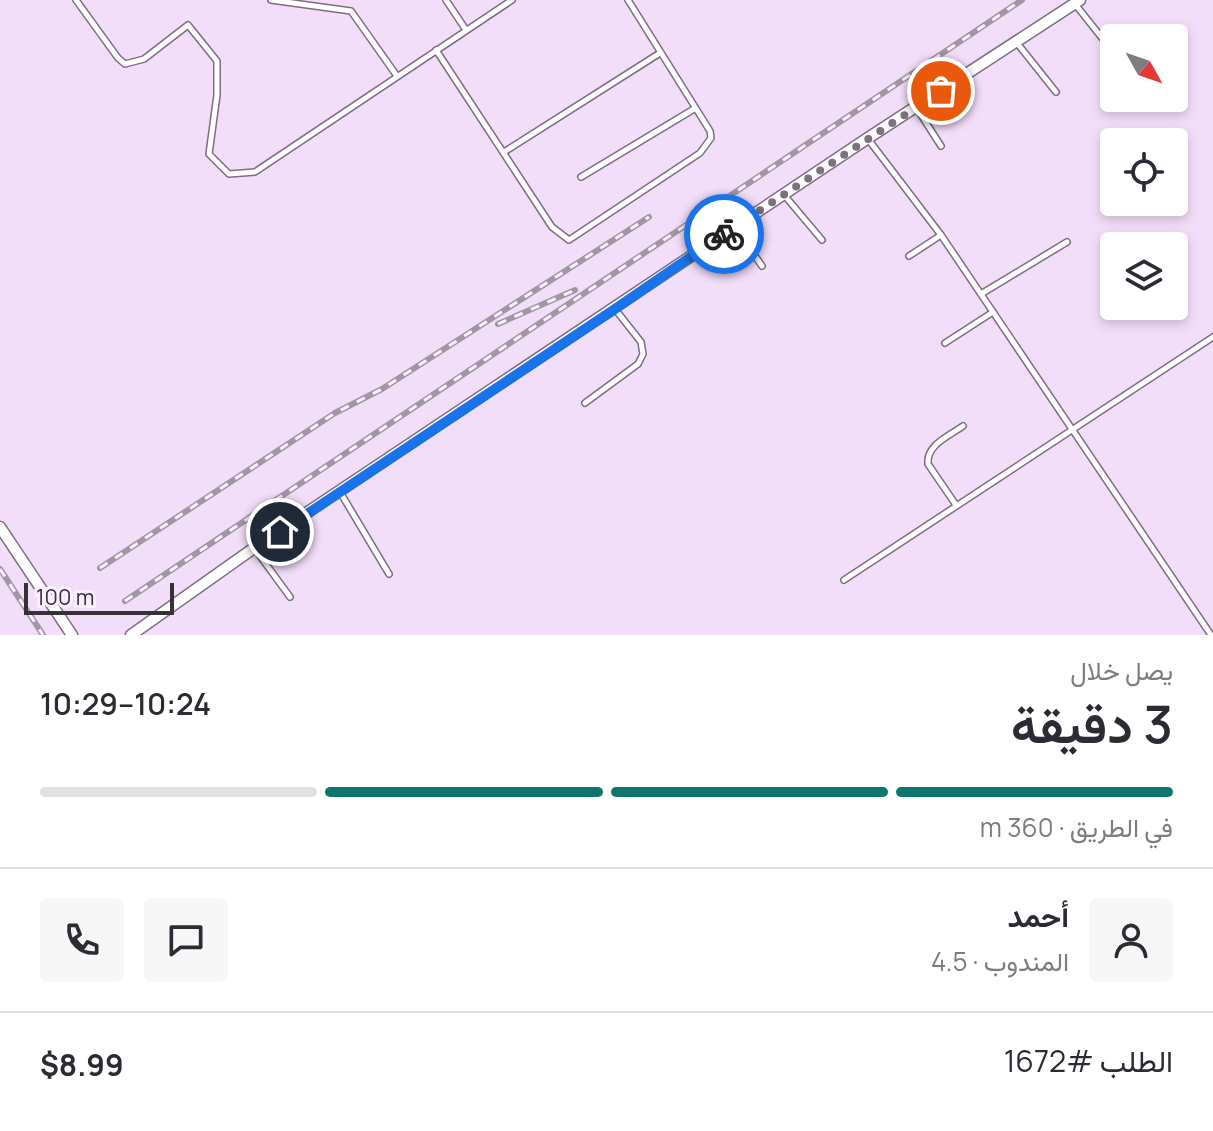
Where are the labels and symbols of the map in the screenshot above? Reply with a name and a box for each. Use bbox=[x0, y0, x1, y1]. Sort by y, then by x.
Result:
north arrow bbox=[1100, 24, 1188, 112]
pin bbox=[907, 57, 975, 125]
courier bbox=[684, 194, 764, 274]
pin bbox=[246, 498, 314, 566]
scale bar bbox=[24, 579, 174, 615]

